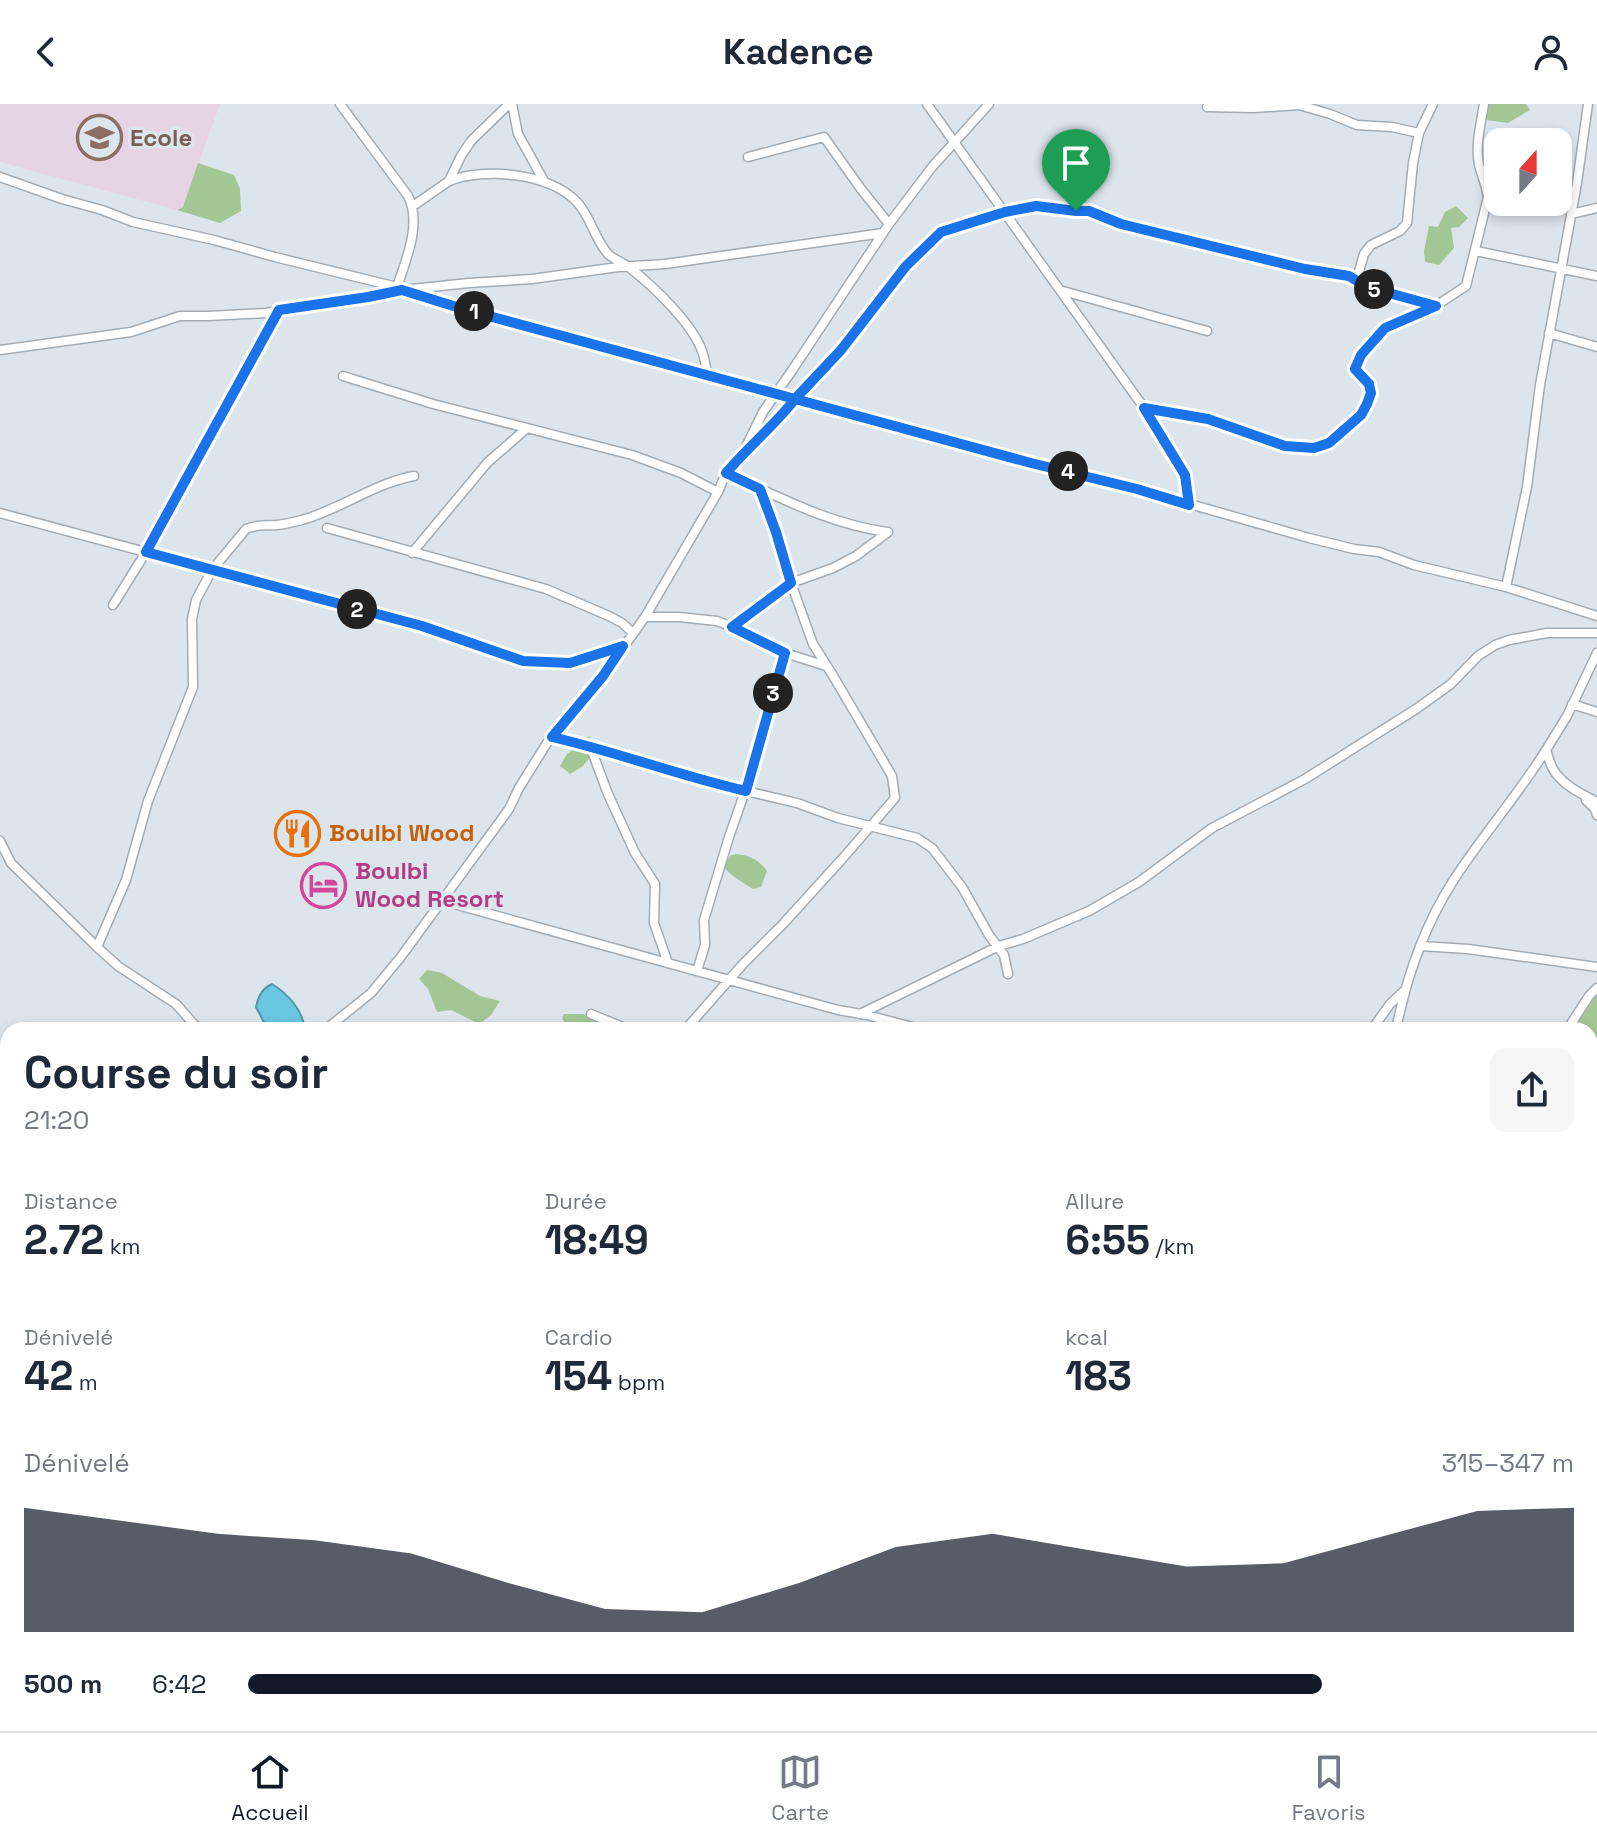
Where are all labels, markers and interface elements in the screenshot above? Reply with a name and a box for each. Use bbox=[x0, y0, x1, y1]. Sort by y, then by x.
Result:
text: Kadence bbox=[723, 29, 874, 75]
icon: back bbox=[24, 30, 68, 74]
icon: person bbox=[1529, 30, 1573, 74]
school or university icon: Ecole bbox=[75, 114, 123, 162]
place label: Ecole bbox=[130, 122, 192, 153]
north arrow bbox=[1484, 128, 1572, 216]
map controls bbox=[1484, 128, 1572, 216]
pin bbox=[1042, 129, 1110, 211]
icon: arrive bbox=[1054, 141, 1098, 185]
pin: 5 bbox=[1354, 269, 1394, 309]
text: 5 bbox=[1367, 275, 1381, 303]
pin: 1 bbox=[454, 291, 494, 331]
text: 1 bbox=[469, 297, 479, 325]
pin: 4 bbox=[1048, 451, 1088, 491]
text: 4 bbox=[1061, 457, 1075, 485]
pin: 2 bbox=[337, 589, 377, 629]
text: 2 bbox=[350, 595, 364, 623]
pin: 3 bbox=[753, 673, 793, 713]
text: 3 bbox=[766, 679, 780, 707]
restaurant icon: Boulbi Wood bbox=[274, 809, 322, 857]
place label: Boulbi Wood bbox=[329, 817, 475, 848]
place label: Boulbi Wood Resort bbox=[355, 855, 504, 914]
hotel icon: Boulbi Wood Resort bbox=[300, 861, 348, 909]
text: Course du soir bbox=[24, 1045, 328, 1101]
button: share bbox=[1490, 1048, 1574, 1132]
text: 21:20 bbox=[24, 1103, 89, 1137]
text: Distance bbox=[24, 1187, 118, 1215]
text: Durée bbox=[545, 1187, 607, 1215]
text: Allure bbox=[1065, 1187, 1124, 1215]
text: 2.72 bbox=[24, 1215, 104, 1266]
text: 18:49 bbox=[545, 1215, 649, 1266]
text: 6:55 bbox=[1065, 1215, 1150, 1266]
text: km bbox=[104, 1232, 141, 1260]
text: /km bbox=[1150, 1232, 1195, 1260]
text: Dénivelé bbox=[24, 1323, 113, 1351]
text: Cardio bbox=[545, 1323, 612, 1351]
text: kcal bbox=[1065, 1323, 1108, 1351]
text: 42 bbox=[24, 1351, 73, 1402]
text: 154 bbox=[545, 1351, 612, 1402]
text: 183 bbox=[1065, 1351, 1132, 1402]
text: m bbox=[73, 1368, 98, 1396]
text: bpm bbox=[612, 1368, 665, 1396]
text: Dénivelé bbox=[24, 1446, 130, 1480]
text: 315–347 m bbox=[1442, 1446, 1574, 1480]
text: 500 m bbox=[24, 1667, 102, 1701]
text: 6:42 bbox=[152, 1667, 206, 1701]
tab: Accueil bbox=[231, 1750, 309, 1826]
tab: Carte bbox=[771, 1750, 829, 1826]
tab: Favoris bbox=[1292, 1750, 1366, 1826]

